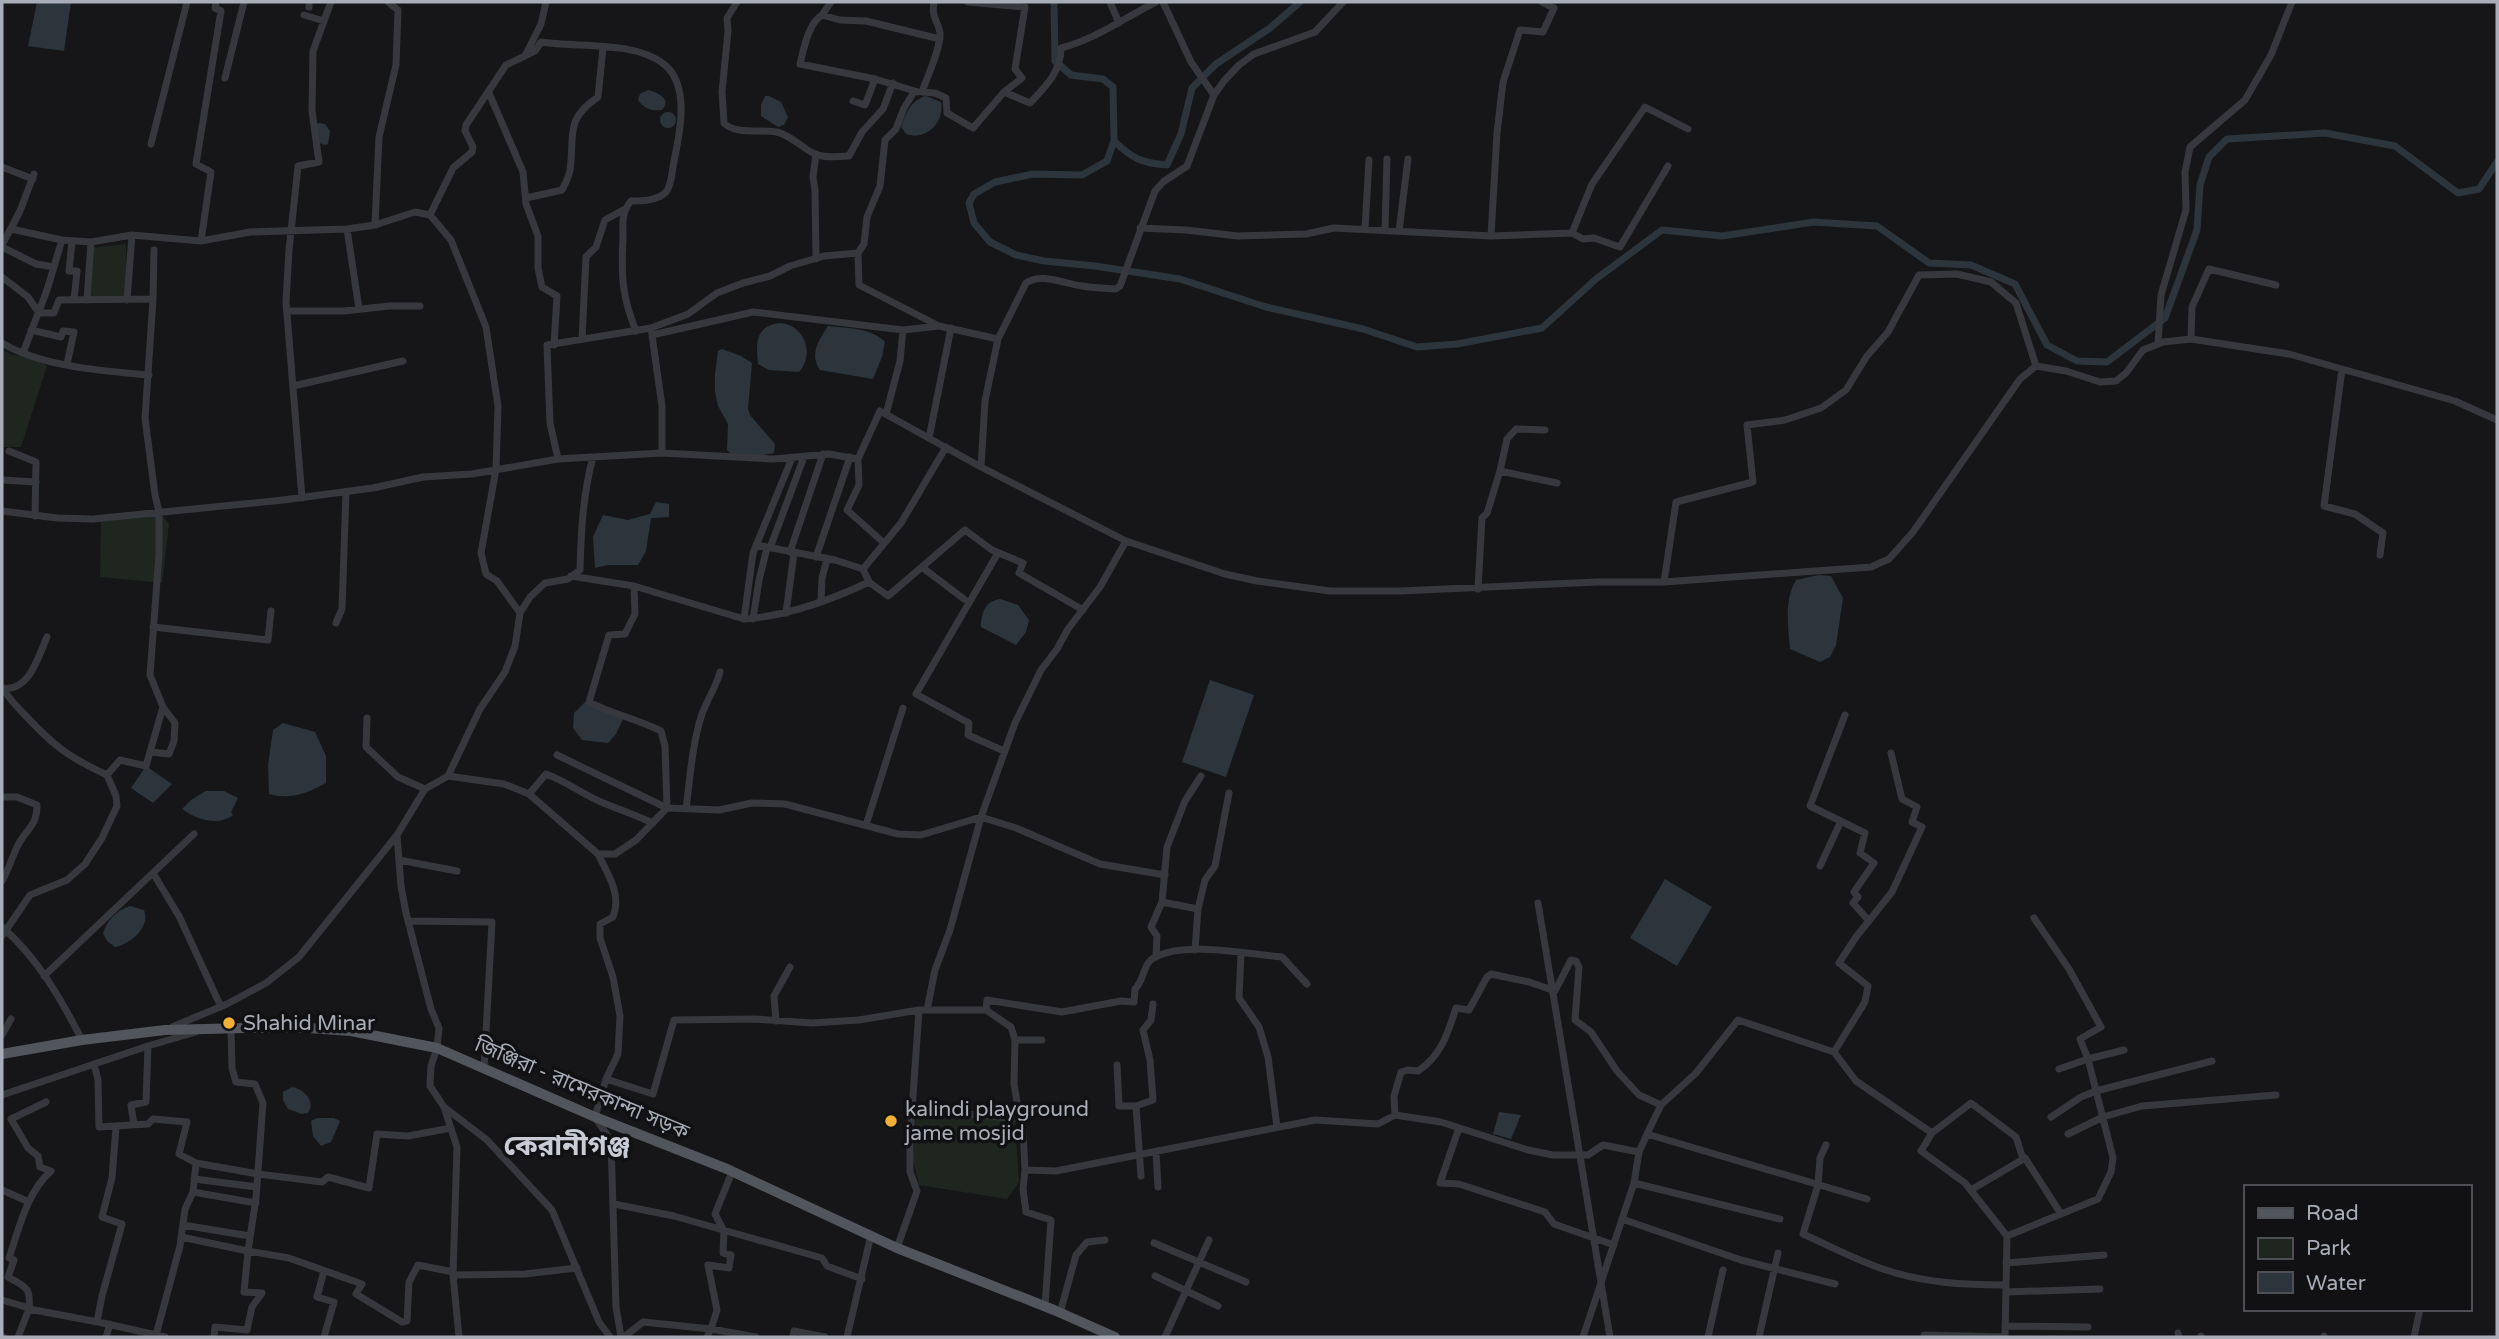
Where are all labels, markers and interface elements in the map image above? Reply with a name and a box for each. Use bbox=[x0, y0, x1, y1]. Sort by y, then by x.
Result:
place label: Shahid Minar bbox=[243, 1011, 375, 1036]
marker: Shahid Minar bbox=[221, 1015, 237, 1031]
street label: জিঞ্জিরা - রামেরকান্দা সড়ক bbox=[470, 1032, 694, 1145]
place label: kalindi playground jame mosjid bbox=[904, 1097, 1089, 1146]
marker: kalindi playground jame mosjid bbox=[883, 1113, 899, 1129]
district label: কেরানীগঞ্জ bbox=[504, 1129, 630, 1163]
legend bbox=[2244, 1185, 2471, 1311]
text: Road bbox=[2306, 1201, 2359, 1226]
text: Park bbox=[2306, 1236, 2351, 1261]
text: Water bbox=[2306, 1271, 2366, 1296]

